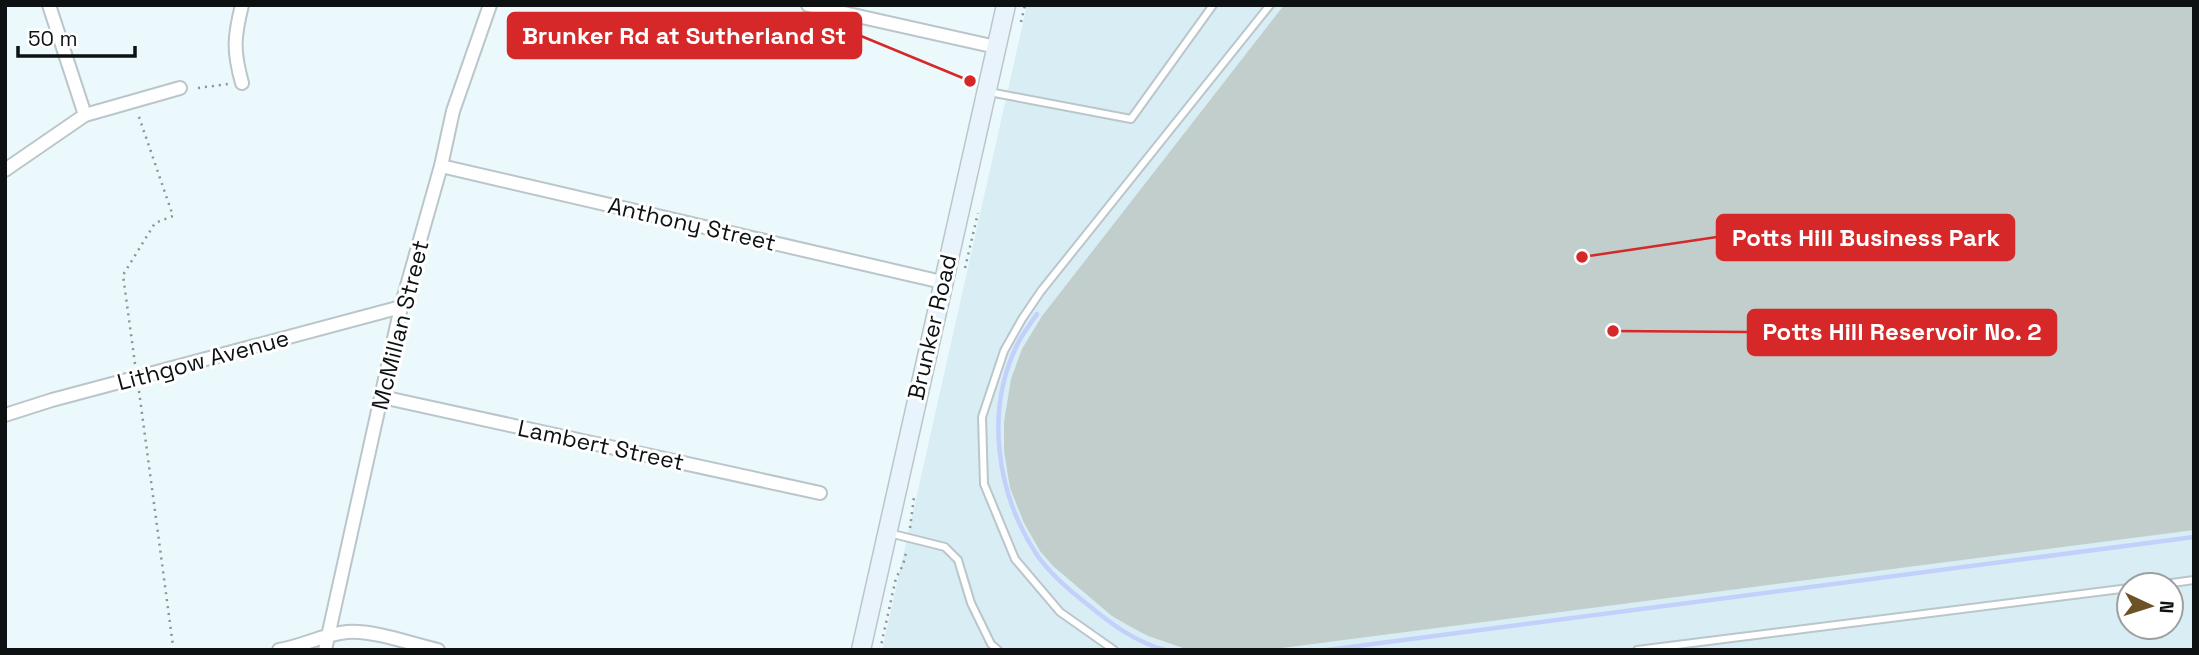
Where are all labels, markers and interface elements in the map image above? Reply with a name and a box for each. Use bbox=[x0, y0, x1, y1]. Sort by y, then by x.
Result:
callout: Brunker Rd at Sutherland St bbox=[508, 13, 861, 58]
scale bar bbox=[18, 14, 135, 58]
text: Brunker Rd at Sutherland St bbox=[522, 20, 846, 51]
text: 50 m bbox=[28, 25, 78, 52]
street label: Anthony Street bbox=[605, 190, 779, 258]
callout: Potts Hill Business Park bbox=[1717, 215, 2014, 260]
text: Potts Hill Business Park bbox=[1732, 222, 2000, 253]
street label: McMillan Street bbox=[364, 237, 436, 413]
street label: Brunker Road bbox=[901, 251, 963, 403]
callout: Potts Hill Reservoir No. 2 bbox=[1748, 310, 2056, 355]
text: Potts Hill Reservoir No. 2 bbox=[1762, 316, 2042, 347]
street label: Lithgow Avenue bbox=[114, 323, 292, 397]
street label: Lambert Street bbox=[515, 413, 687, 477]
north arrow bbox=[2115, 571, 2185, 641]
text: N bbox=[2154, 600, 2179, 614]

